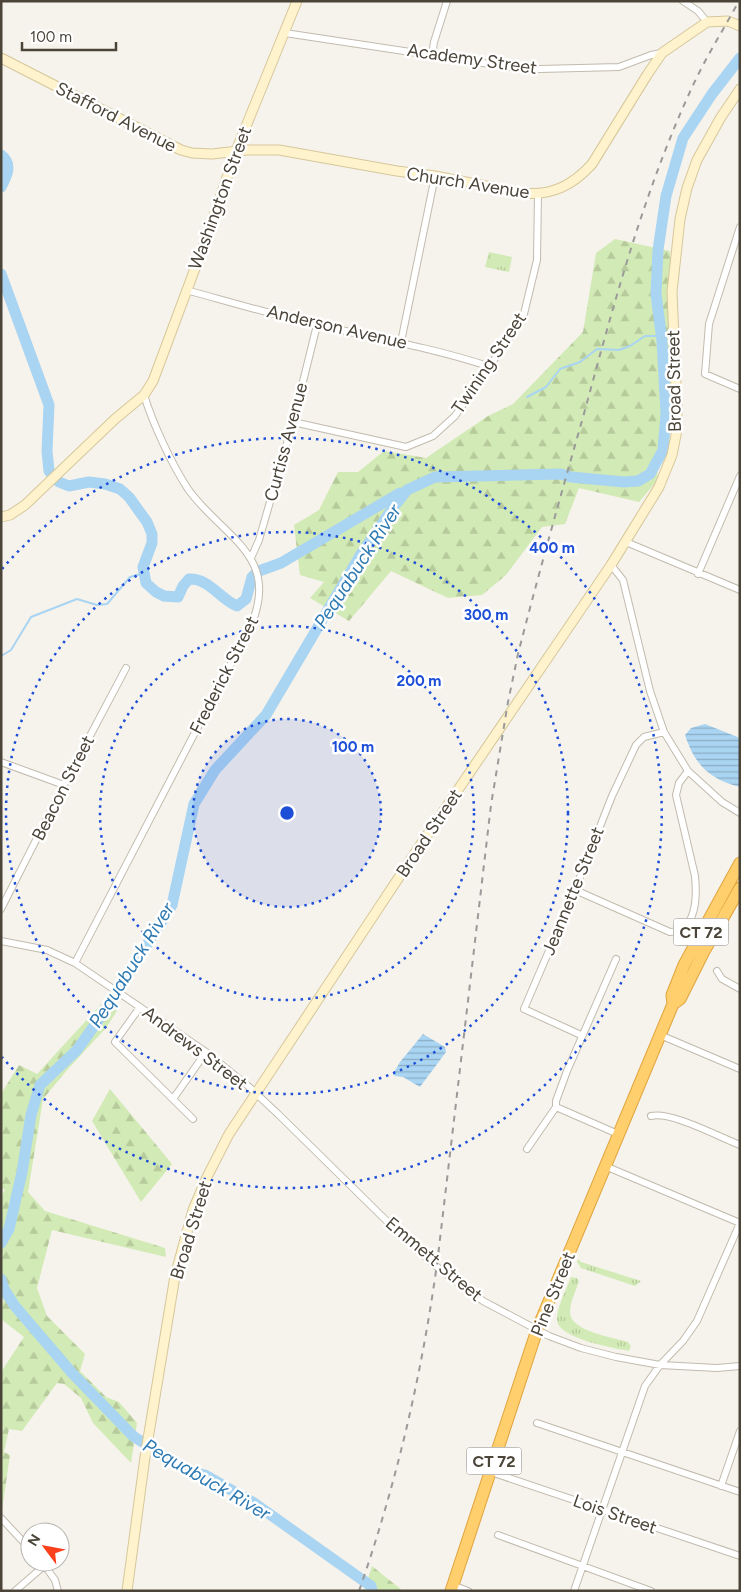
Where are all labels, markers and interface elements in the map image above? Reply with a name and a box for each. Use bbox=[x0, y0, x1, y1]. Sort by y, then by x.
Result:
scale bar bbox=[22, 20, 116, 52]
text: 100 m bbox=[30, 28, 72, 46]
street label: Academy Street bbox=[406, 39, 539, 79]
street label: Stafford Avenue bbox=[52, 77, 180, 157]
street label: Washington Street bbox=[184, 123, 256, 273]
street label: Church Avenue bbox=[405, 162, 531, 204]
street label: Anderson Avenue bbox=[265, 300, 409, 354]
street label: Twining Street bbox=[447, 308, 531, 418]
street label: Broad Street bbox=[662, 330, 686, 432]
street label: Curtiss Avenue bbox=[260, 380, 312, 504]
water label: Pequabuck River bbox=[309, 500, 406, 633]
text: 400 m bbox=[529, 539, 575, 557]
text: 300 m bbox=[464, 606, 508, 624]
street label: Frederick Street bbox=[185, 612, 263, 738]
text: 200 m bbox=[397, 672, 441, 690]
street label: Beacon Street bbox=[27, 732, 99, 844]
text: 100 m bbox=[332, 738, 374, 756]
street label: Broad Street bbox=[391, 784, 467, 881]
centre of rings bbox=[278, 804, 296, 822]
street label: Jeannette Street bbox=[537, 823, 609, 958]
water label: Pequabuck River bbox=[84, 898, 179, 1032]
road number: CT 72 bbox=[674, 919, 728, 946]
street label: Andrews Street bbox=[138, 1001, 252, 1095]
street label: Broad Street bbox=[166, 1178, 216, 1282]
street label: Emmett Street bbox=[381, 1212, 487, 1306]
street label: Pine Street bbox=[526, 1248, 580, 1340]
water label: Pequabuck River bbox=[139, 1434, 275, 1525]
road number: CT 72 bbox=[466, 1448, 522, 1474]
street label: Lois Street bbox=[570, 1489, 660, 1539]
north arrow bbox=[20, 1522, 70, 1572]
text: N bbox=[24, 1531, 44, 1549]

